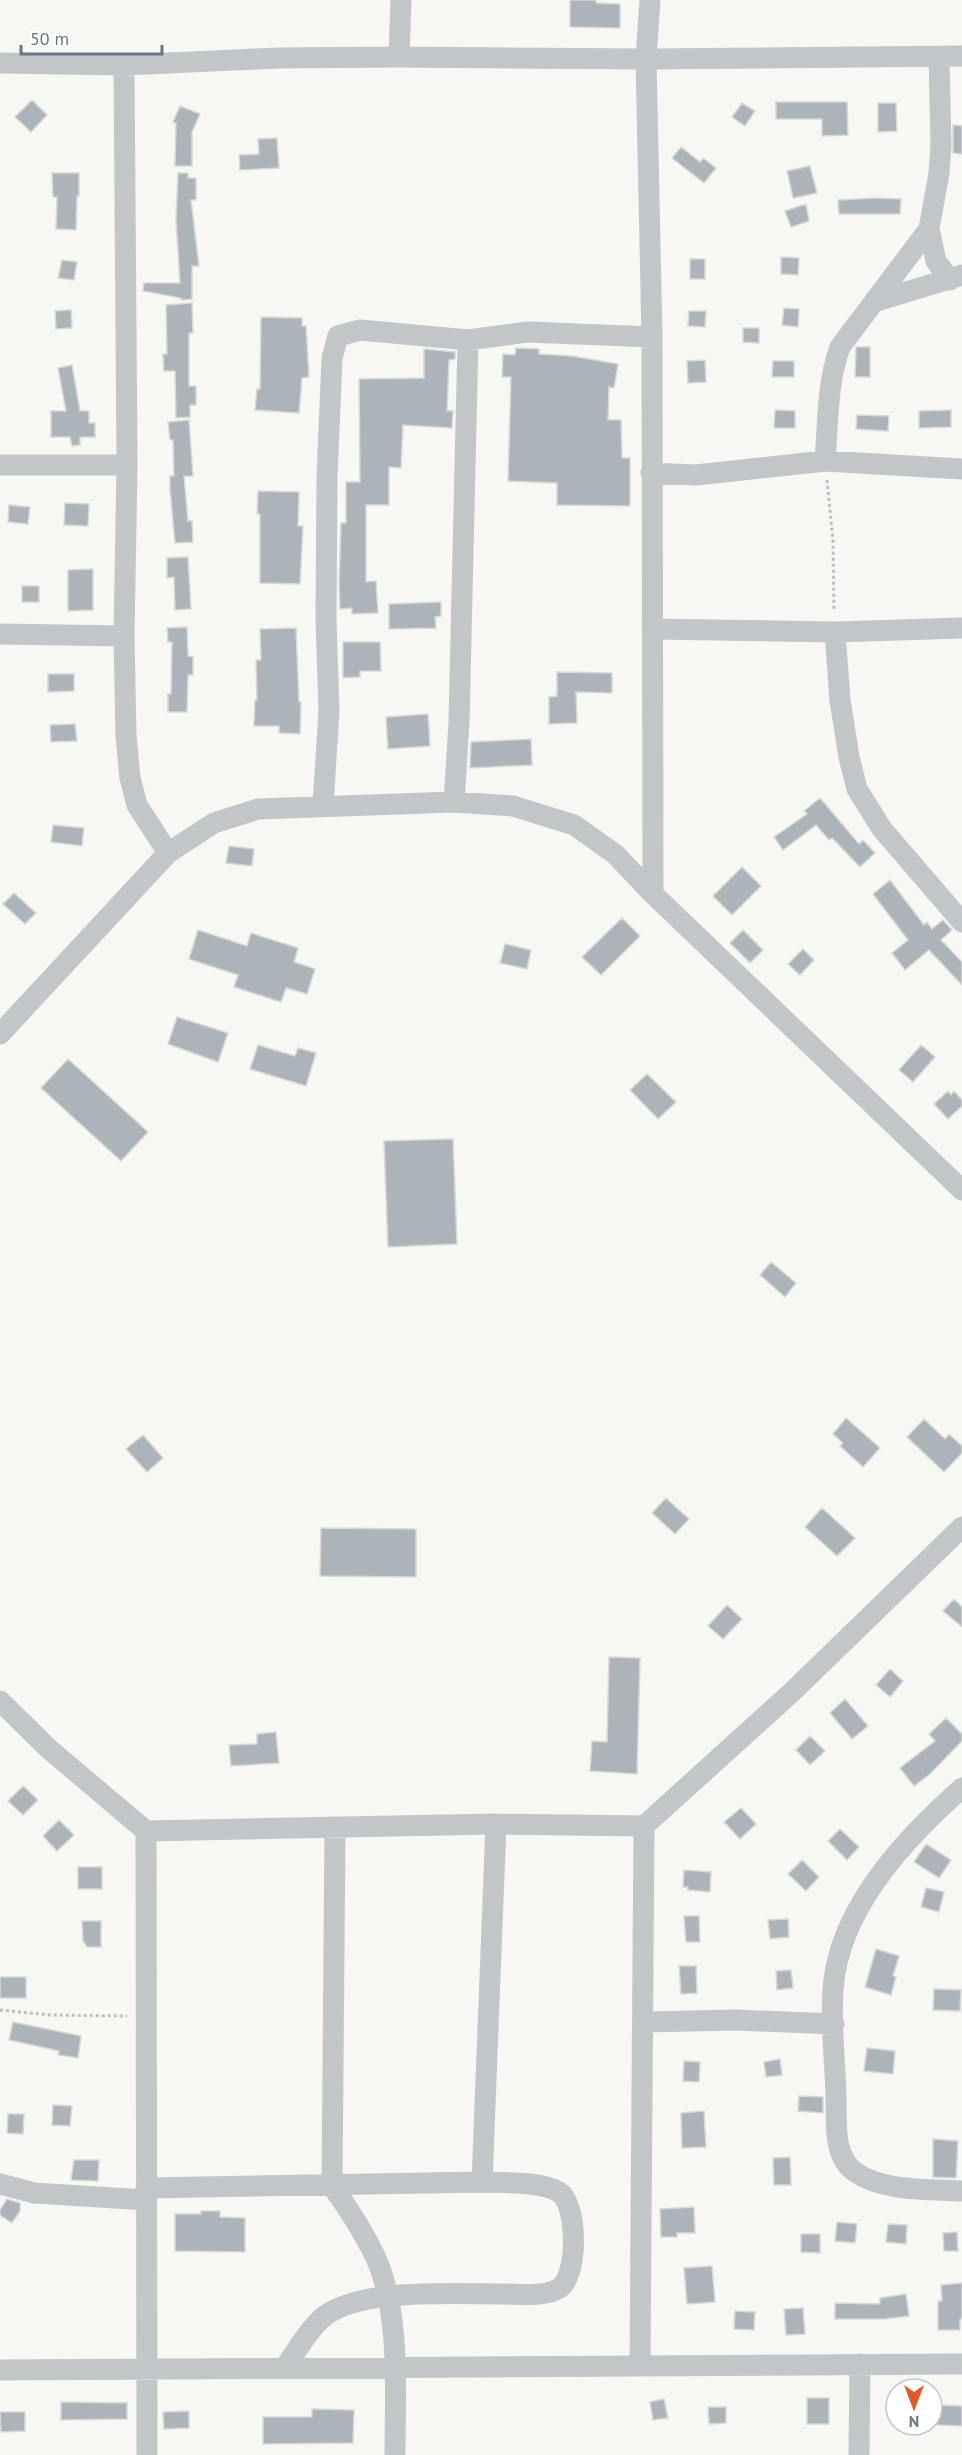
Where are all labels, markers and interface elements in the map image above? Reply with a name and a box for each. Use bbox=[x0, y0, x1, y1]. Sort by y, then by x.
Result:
scale bar bbox=[21, 18, 162, 56]
text: 50 m bbox=[30, 27, 69, 50]
north arrow bbox=[884, 2377, 944, 2437]
text: N bbox=[909, 2412, 919, 2432]

